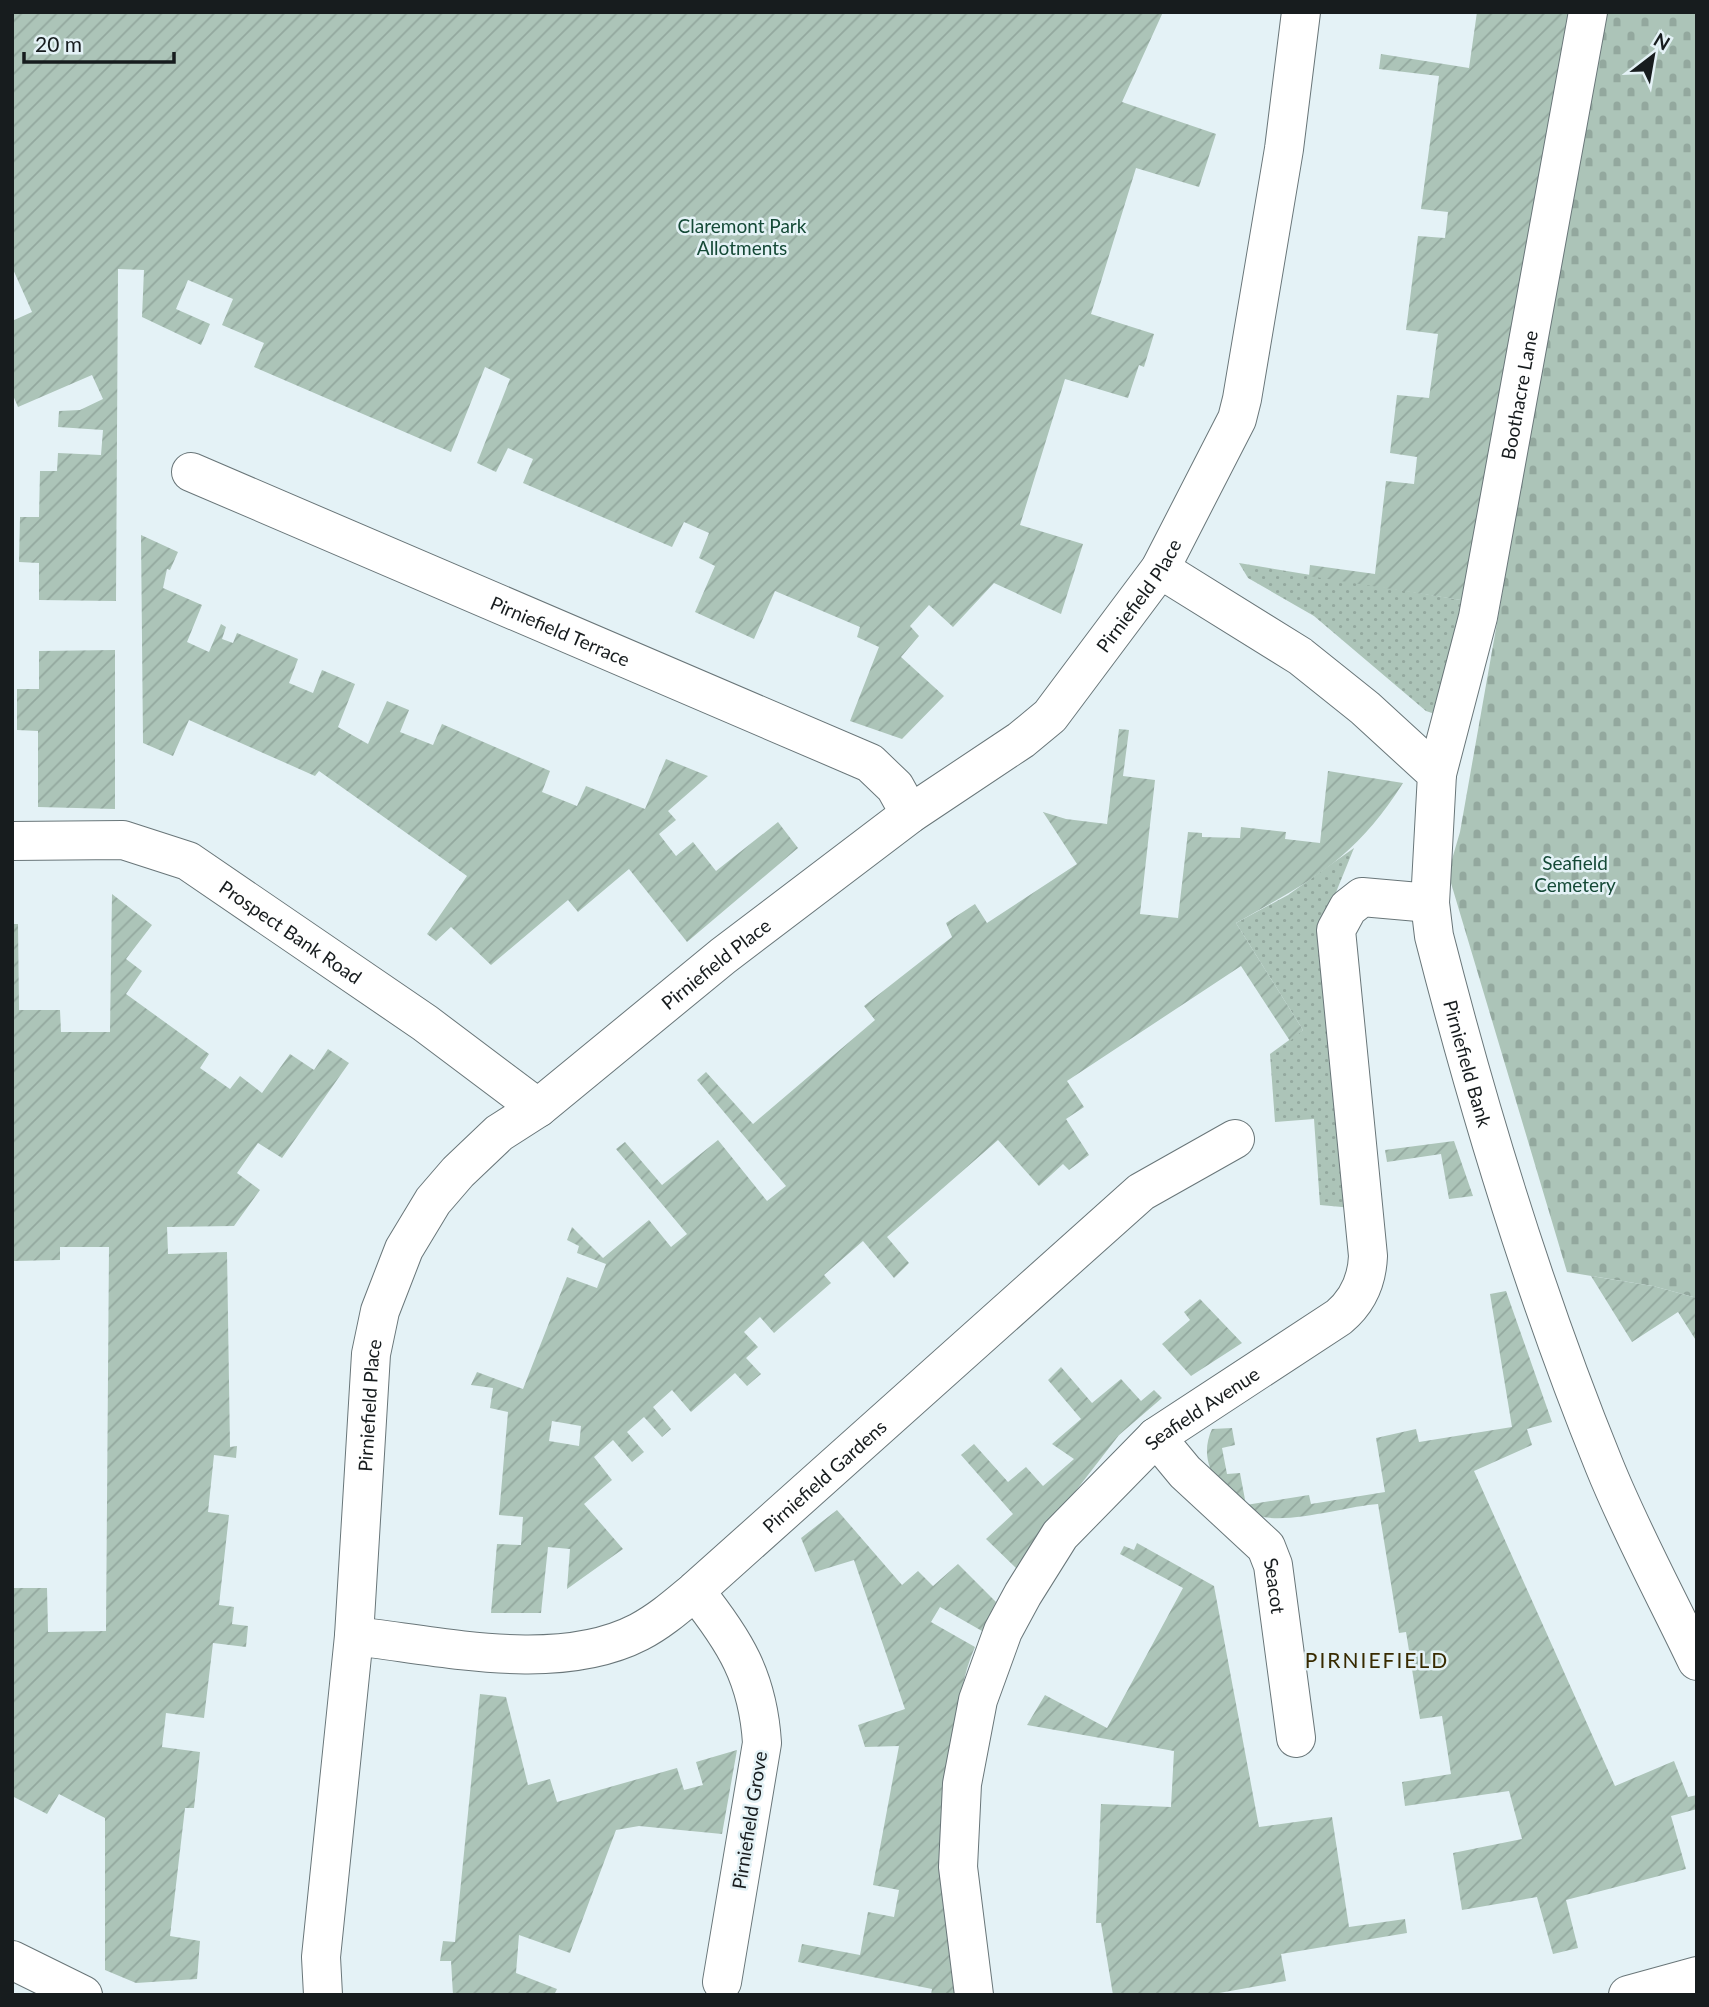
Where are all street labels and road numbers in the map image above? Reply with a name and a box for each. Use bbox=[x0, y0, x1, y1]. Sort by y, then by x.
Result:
street label: Boothacre Lane bbox=[1495, 328, 1541, 461]
street label: Pirniefield Place bbox=[1091, 535, 1185, 656]
street label: Pirniefield Terrace bbox=[487, 590, 634, 670]
street label: Prospect Bank Road bbox=[215, 875, 366, 988]
street label: Pirniefield Place bbox=[656, 913, 775, 1014]
street label: Pirniefield Bank bbox=[1440, 997, 1497, 1130]
street label: Pirniefield Place bbox=[352, 1337, 385, 1472]
street label: Seafield Avenue bbox=[1139, 1361, 1263, 1454]
street label: Pirniefield Gardens bbox=[757, 1414, 891, 1537]
street label: Seacot bbox=[1260, 1554, 1291, 1615]
street label: Pirniefield Grove bbox=[727, 1749, 771, 1891]

